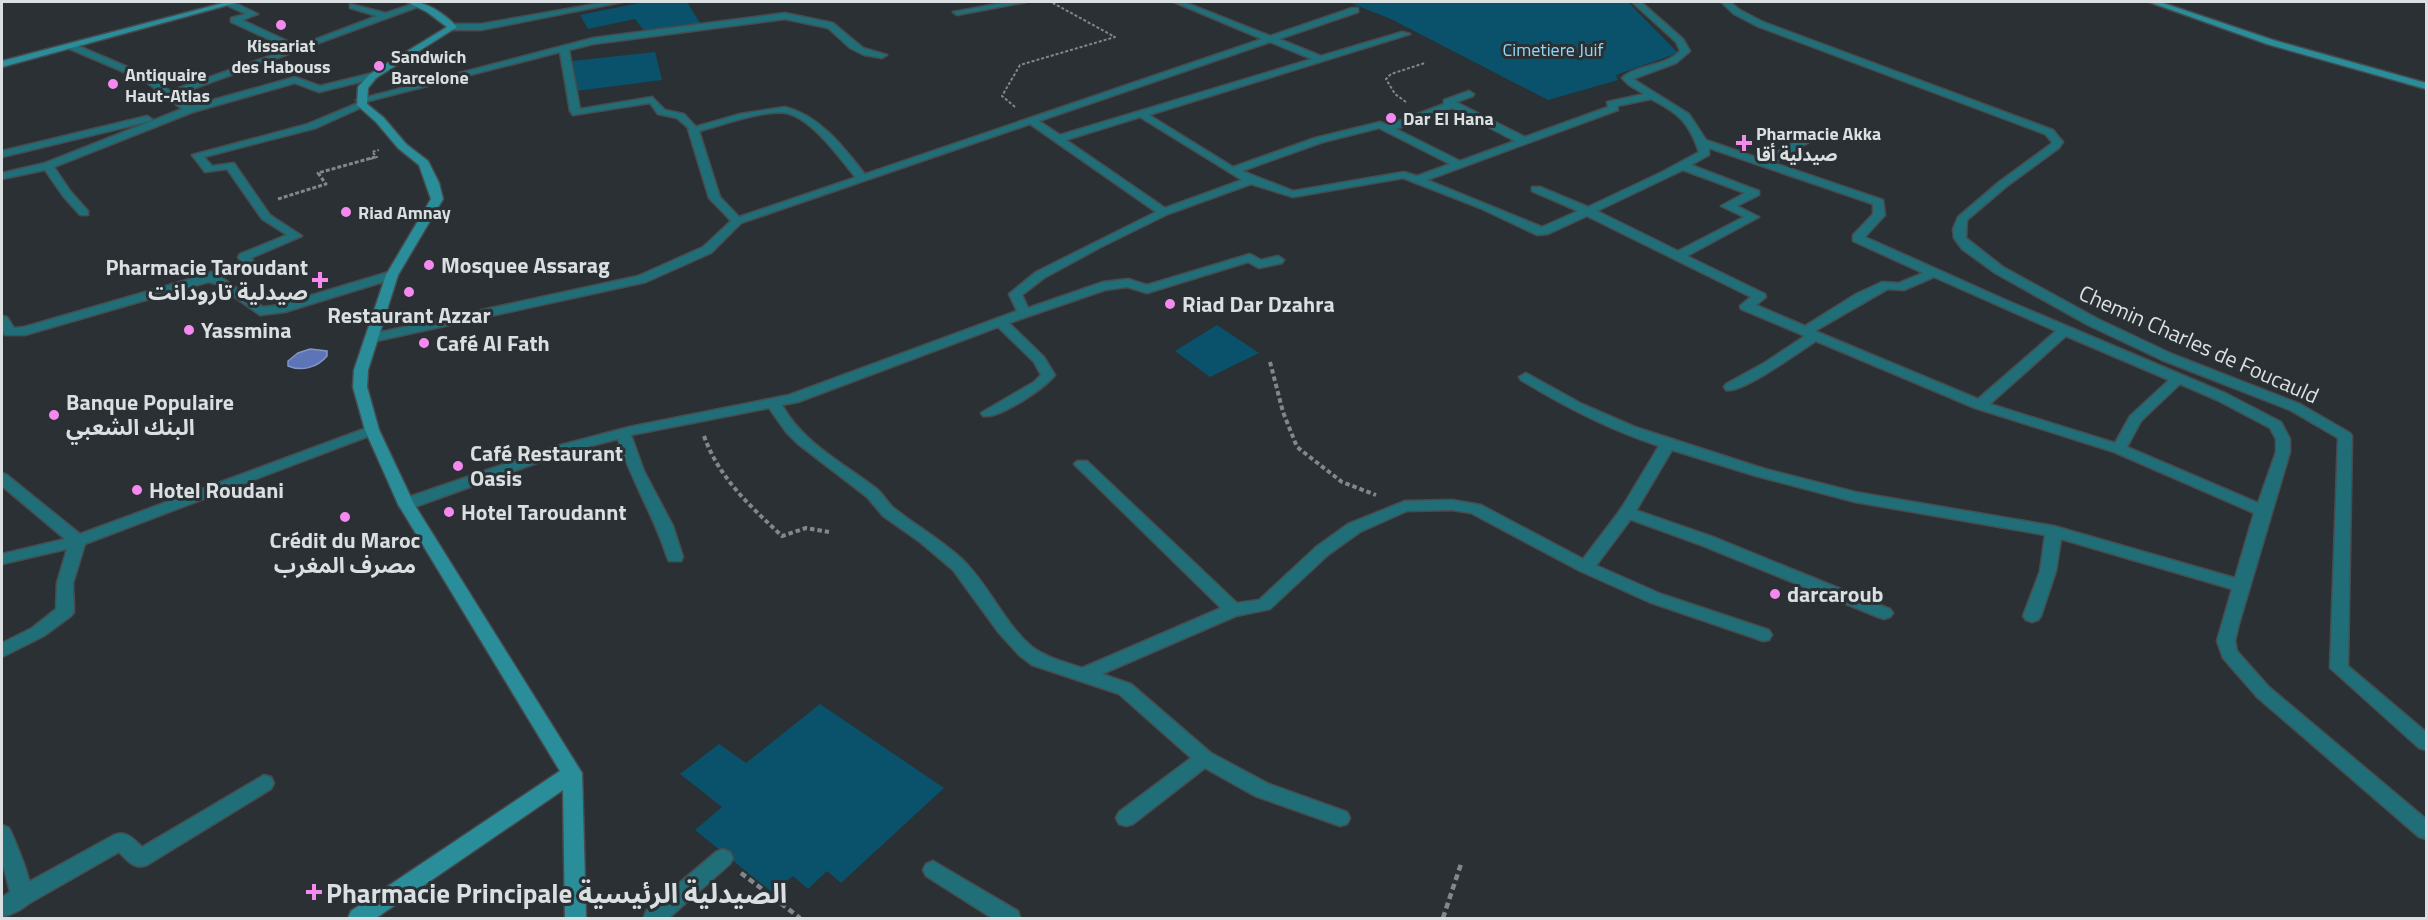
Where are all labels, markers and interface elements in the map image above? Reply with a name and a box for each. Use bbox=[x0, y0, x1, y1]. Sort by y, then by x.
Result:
marker: Kissariat des Habouss bbox=[274, 18, 288, 32]
place label: Kissariat des Habouss bbox=[231, 32, 331, 80]
park label: Cimetiere Juif bbox=[1503, 36, 1603, 63]
place label: Sandwich Barcelone bbox=[391, 43, 469, 91]
marker: Sandwich Barcelone bbox=[372, 59, 386, 73]
place label: Antiquaire Haut-Atlas bbox=[125, 61, 210, 109]
marker: Antiquaire Haut-Atlas bbox=[106, 77, 120, 91]
place label: Dar El Hana bbox=[1403, 105, 1494, 132]
marker: Dar El Hana bbox=[1384, 111, 1398, 125]
place label: Pharmacie Akka صيدلية أقا bbox=[1756, 120, 1881, 168]
marker: Pharmacie Akka صيدلية أقا bbox=[1737, 136, 1751, 150]
place label: Riad Amnay bbox=[358, 199, 451, 226]
marker: Riad Amnay bbox=[339, 205, 353, 219]
place label: Mosquee Assarag bbox=[441, 248, 610, 282]
place label: Pharmacie Taroudant صيدلية تارودانت bbox=[105, 250, 308, 309]
marker: Mosquee Assarag bbox=[422, 258, 436, 272]
marker: Pharmacie Taroudant صيدلية تارودانت bbox=[313, 273, 327, 287]
street label: Chemin Charles de Foucauld bbox=[2074, 276, 2324, 412]
marker: Restaurant Azzar bbox=[402, 285, 416, 299]
place label: Riad Dar Dzahra bbox=[1182, 287, 1335, 321]
marker: Riad Dar Dzahra bbox=[1163, 297, 1177, 311]
place label: Restaurant Azzar bbox=[327, 298, 491, 332]
place label: Yassmina bbox=[201, 313, 291, 347]
marker: Yassmina bbox=[182, 323, 196, 337]
place label: Café Al Fath bbox=[436, 326, 550, 360]
marker: Café Al Fath bbox=[417, 336, 431, 350]
place label: Banque Populaire البنك الشعبي bbox=[66, 385, 234, 445]
marker: Banque Populaire البنك الشعبي bbox=[47, 408, 61, 422]
place label: Café Restaurant Oasis bbox=[470, 436, 623, 495]
marker: Café Restaurant Oasis bbox=[451, 459, 465, 473]
place label: Hotel Roudani bbox=[149, 473, 284, 507]
marker: Hotel Roudani bbox=[130, 483, 144, 497]
place label: Hotel Taroudannt bbox=[461, 495, 626, 529]
marker: Hotel Taroudannt bbox=[442, 505, 456, 519]
marker: Crédit du Maroc مصرف المغرب bbox=[338, 510, 352, 524]
place label: Crédit du Maroc مصرف المغرب bbox=[270, 523, 420, 582]
place label: darcaroub bbox=[1787, 577, 1884, 611]
marker: darcaroub bbox=[1768, 587, 1782, 601]
place label: Pharmacie Principale الصيدلية الرئيسية bbox=[326, 872, 787, 913]
marker: Pharmacie Principale الصيدلية الرئيسية bbox=[307, 885, 321, 899]

